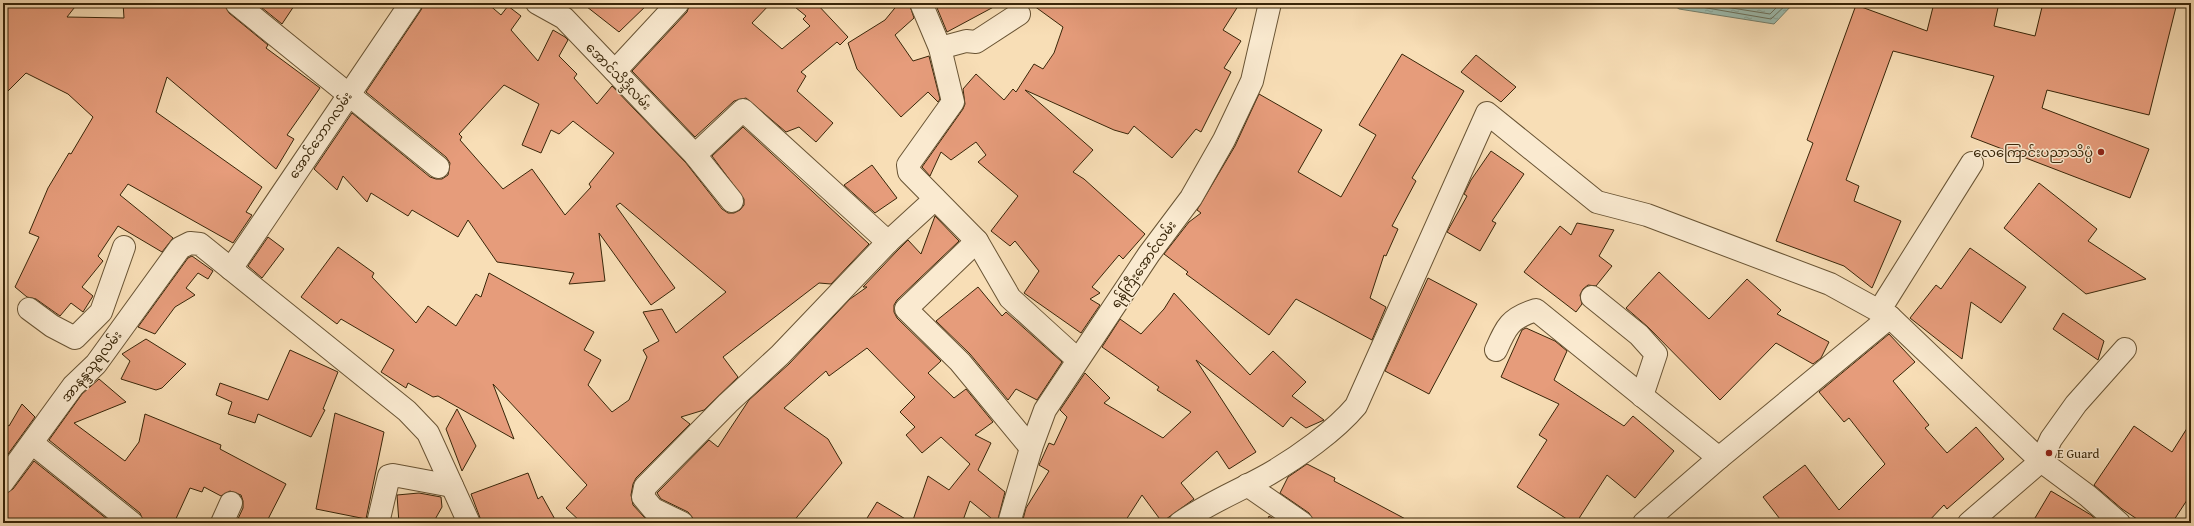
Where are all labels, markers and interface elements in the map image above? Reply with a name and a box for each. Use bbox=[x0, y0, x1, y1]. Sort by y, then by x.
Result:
street label: အောင်သိဒ္ဒိလမ်း bbox=[581, 38, 656, 115]
street label: အောင်ဘောဂလမ်း bbox=[284, 88, 357, 183]
place label: လေကြောင်းပညာသိပ္ပံ bbox=[1973, 143, 2093, 163]
marker: လေကြောင်းပညာသိပ္ပံ bbox=[2096, 147, 2106, 157]
street label: ရန်ကြီးအောင်လမ်း bbox=[1106, 217, 1181, 312]
street label: အာနန္ဒသူရလမ်း bbox=[57, 327, 127, 407]
place label: E Guard bbox=[2057, 444, 2100, 463]
marker: E Guard bbox=[2044, 448, 2054, 458]

